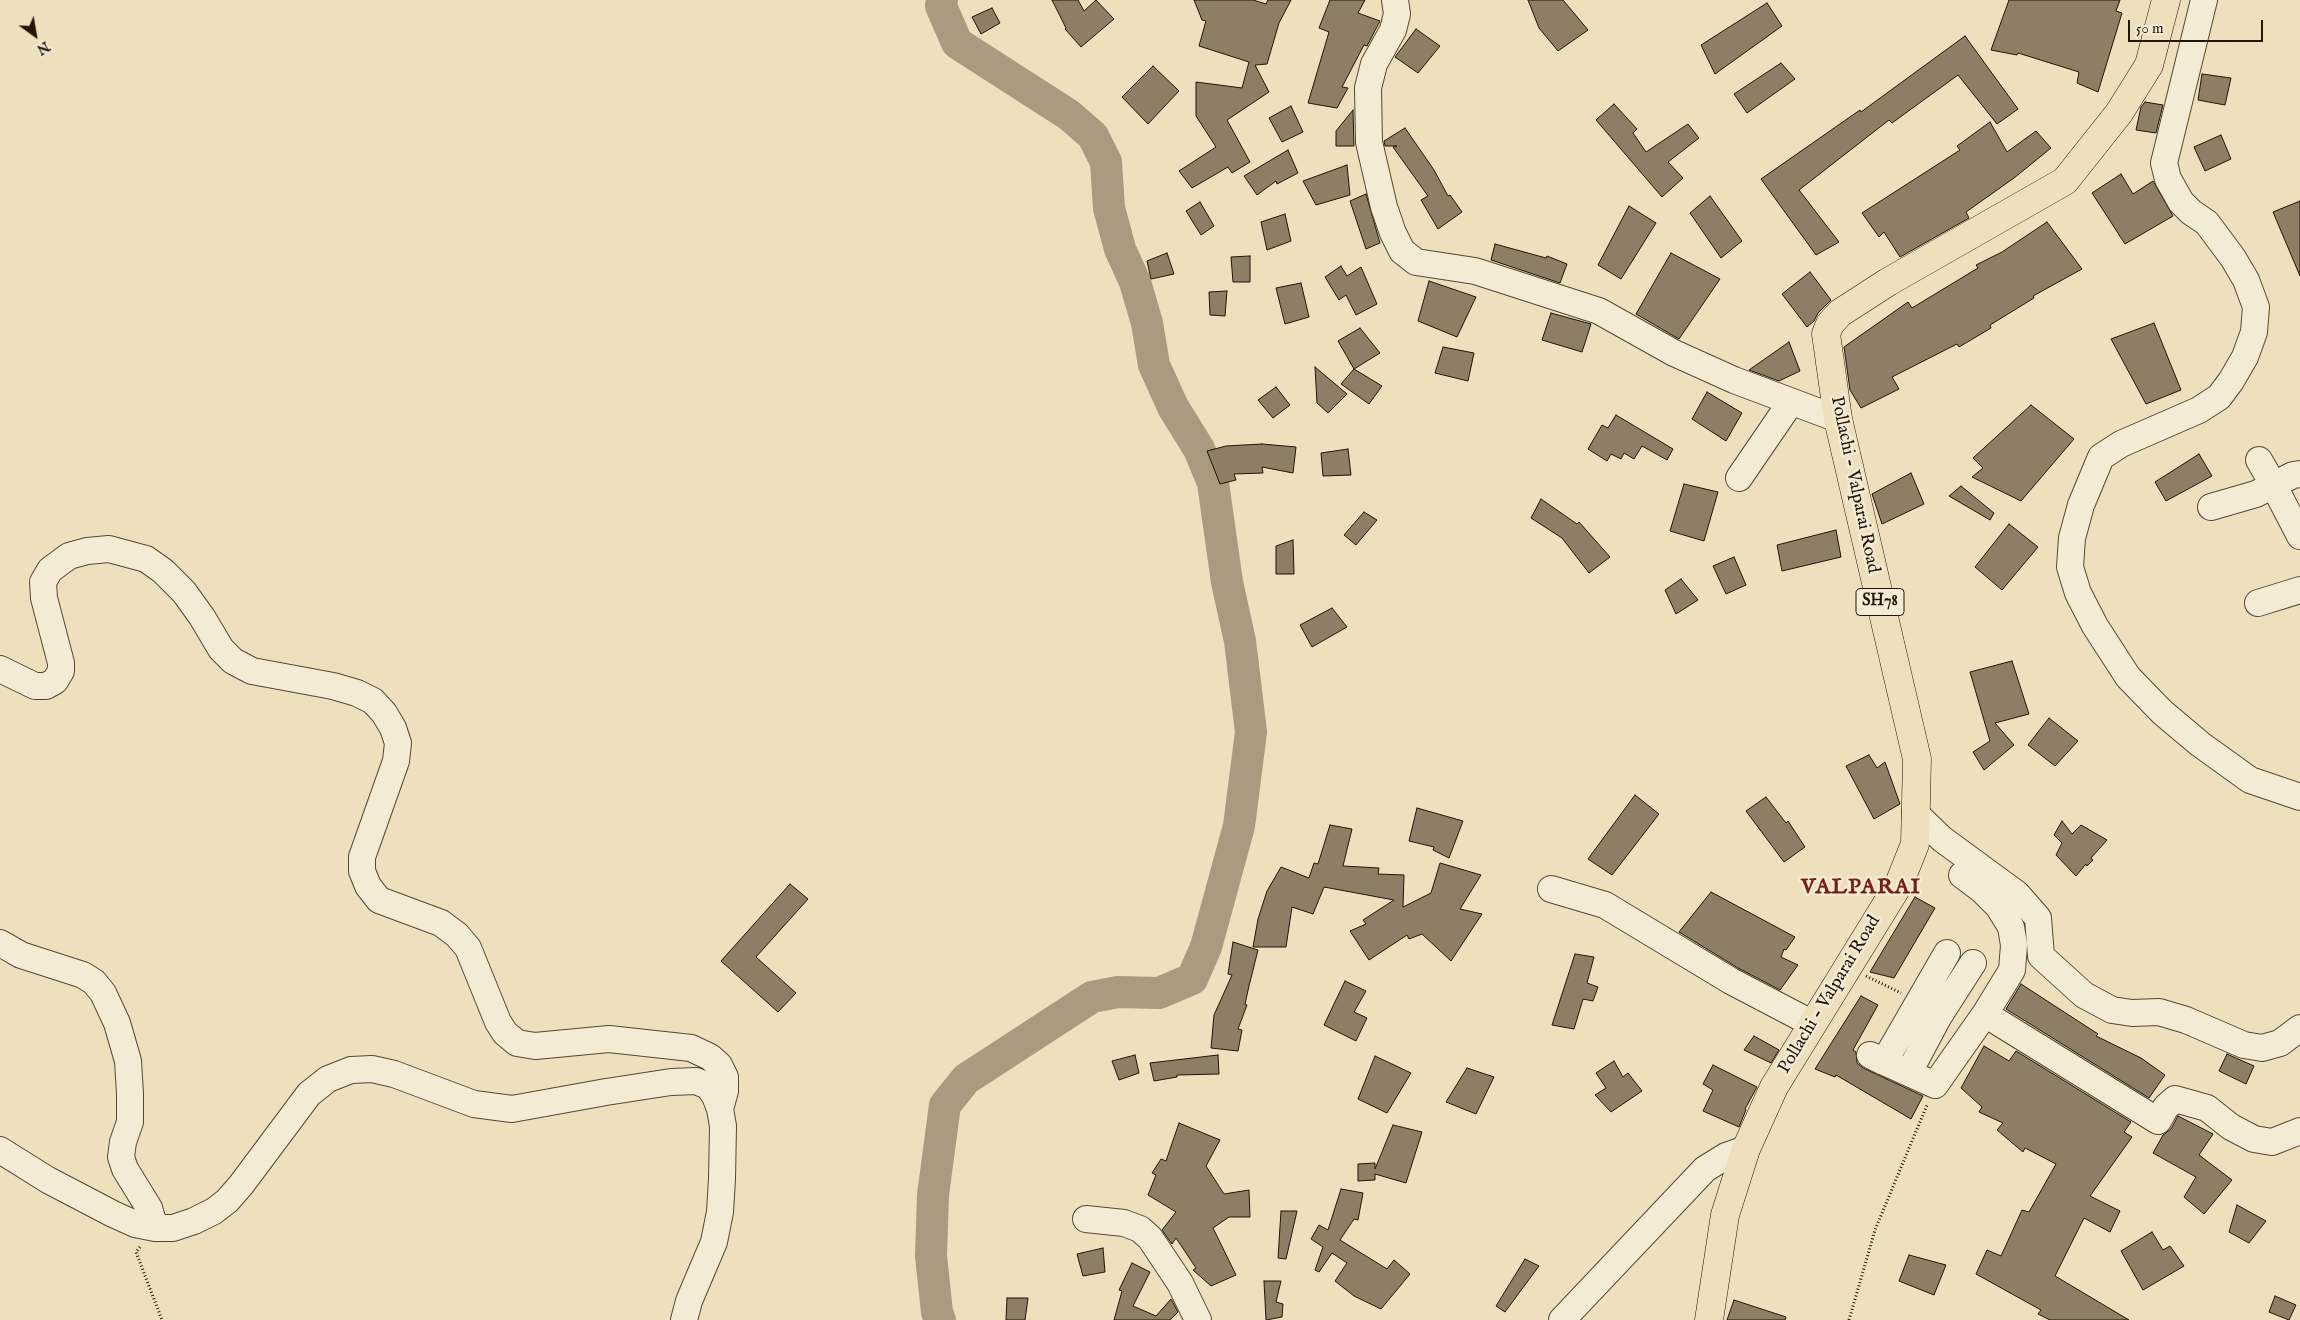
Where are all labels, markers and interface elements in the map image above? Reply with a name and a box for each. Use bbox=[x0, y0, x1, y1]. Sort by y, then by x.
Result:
north arrow bbox=[10, 10, 60, 60]
scale bar bbox=[2130, 10, 2265, 42]
text: 50 m bbox=[2136, 19, 2164, 38]
text: N bbox=[33, 37, 53, 59]
street label: Pollachi - Valparai Road bbox=[1825, 395, 1883, 575]
road number: SH78 bbox=[1856, 588, 1904, 616]
district label: VALPARAI bbox=[1800, 875, 1922, 901]
street label: Pollachi - Valparai Road bbox=[1774, 912, 1886, 1078]

